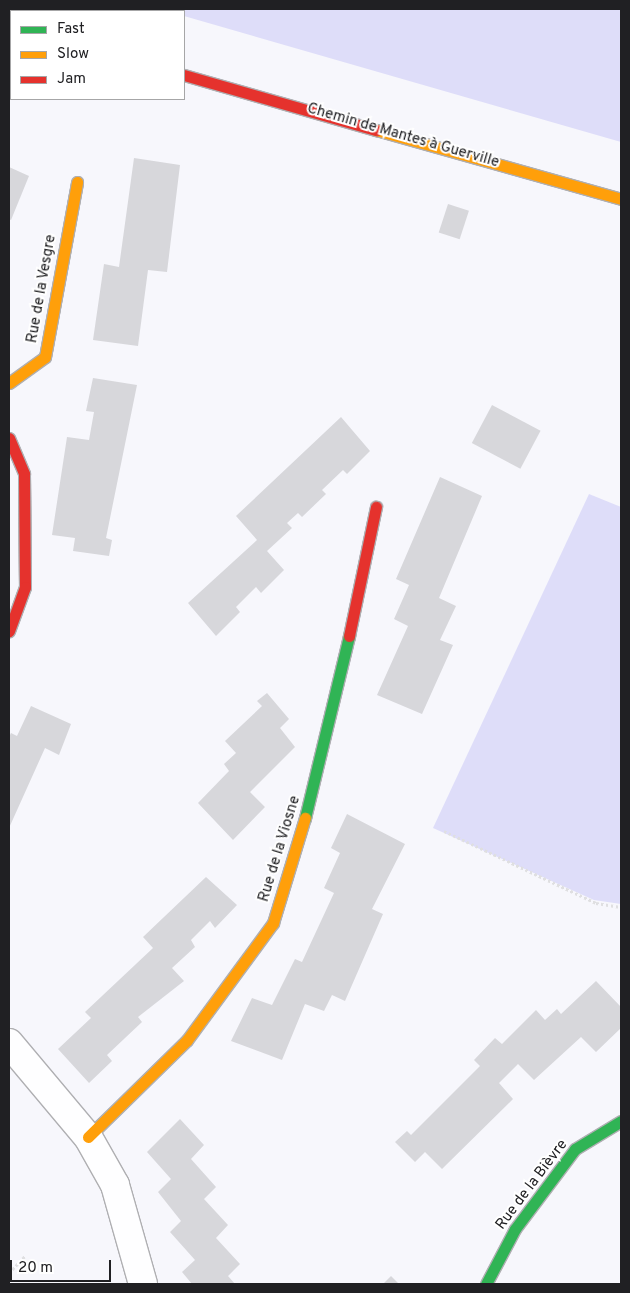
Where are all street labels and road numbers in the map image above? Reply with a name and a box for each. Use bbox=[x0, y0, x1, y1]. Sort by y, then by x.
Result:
street label: Chemin de Mantes à Guerville bbox=[305, 100, 501, 172]
street label: Rue de la Vesgre bbox=[24, 233, 60, 345]
street label: Rue de la Viosne bbox=[255, 793, 305, 905]
street label: Rue de la Bièvre bbox=[492, 1136, 572, 1234]

